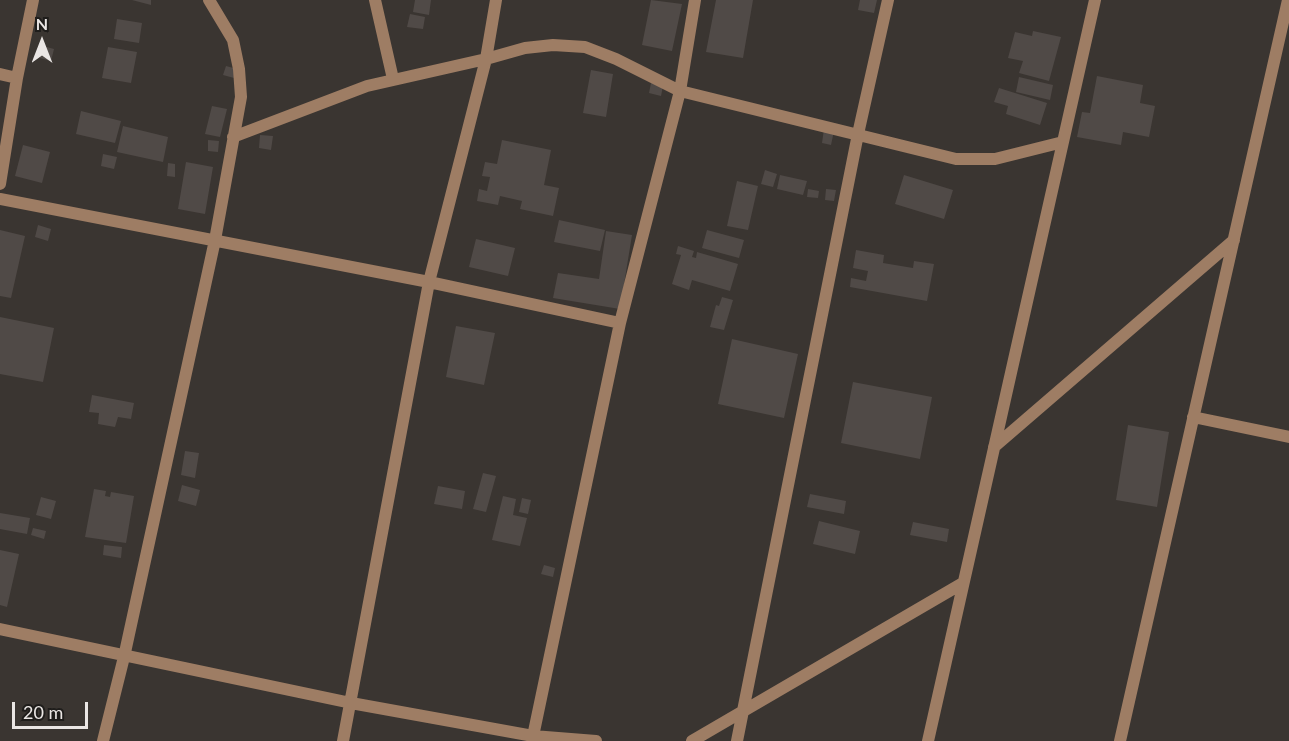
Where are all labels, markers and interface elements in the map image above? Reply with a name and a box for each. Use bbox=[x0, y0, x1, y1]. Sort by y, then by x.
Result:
north arrow bbox=[12, 12, 72, 72]
text: N bbox=[36, 14, 48, 33]
scale bar bbox=[15, 690, 92, 728]
text: 20 m bbox=[23, 701, 63, 723]

